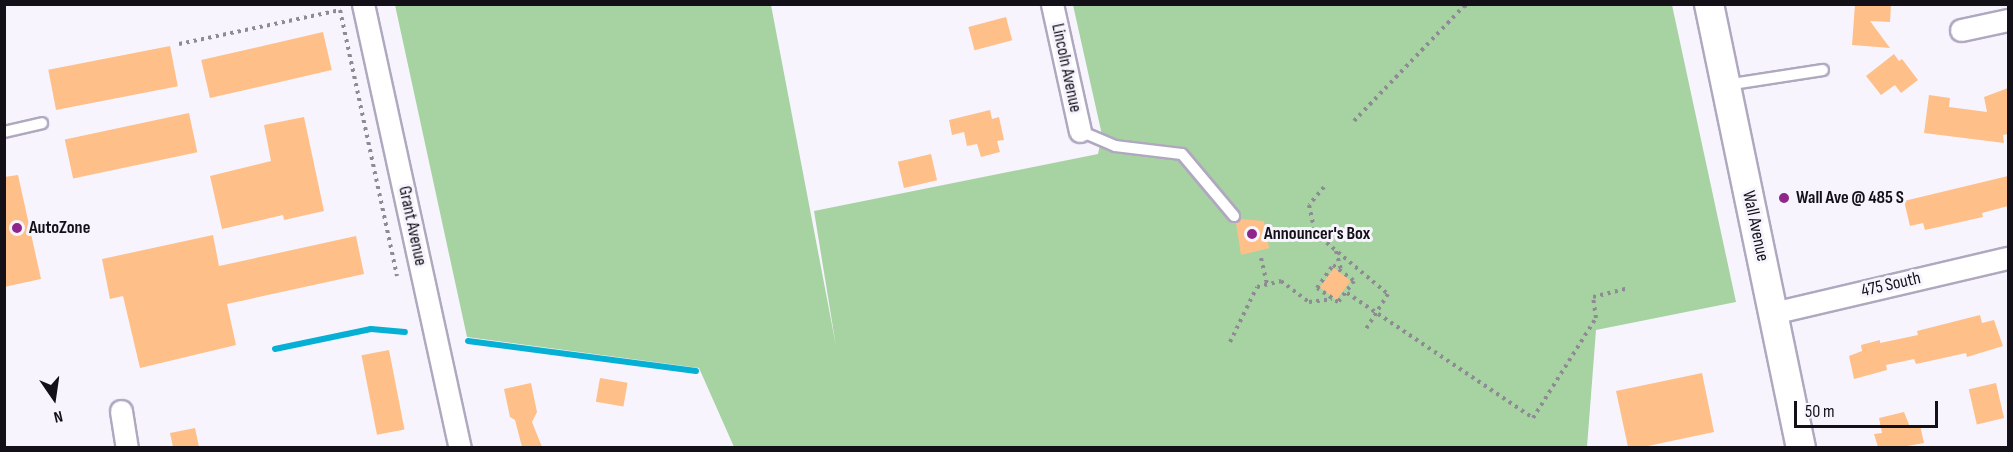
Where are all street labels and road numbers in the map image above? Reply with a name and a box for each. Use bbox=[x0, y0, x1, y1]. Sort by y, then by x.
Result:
street label: Lincoln Avenue bbox=[1046, 22, 1086, 114]
street label: Grant Avenue bbox=[393, 184, 431, 268]
street label: Wall Avenue bbox=[1737, 189, 1773, 263]
street label: 475 South bbox=[1859, 268, 1923, 302]

